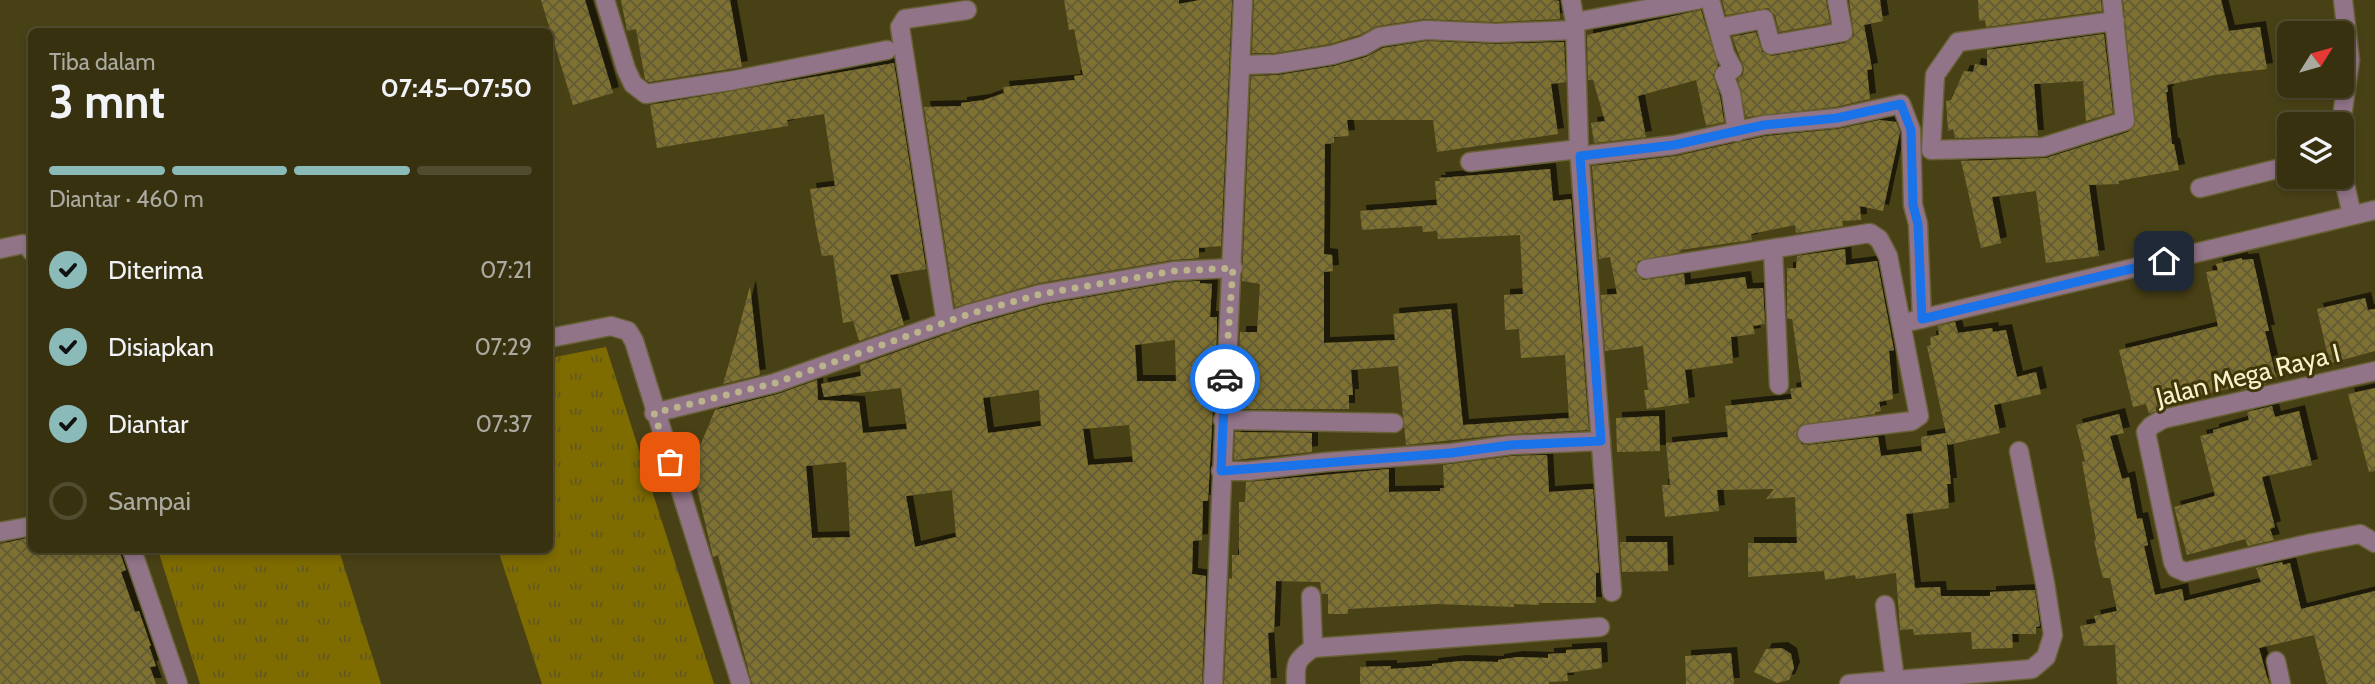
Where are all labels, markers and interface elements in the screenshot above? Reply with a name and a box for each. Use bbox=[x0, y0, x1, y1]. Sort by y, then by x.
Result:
north arrow bbox=[2277, 21, 2354, 98]
map controls bbox=[2277, 21, 2354, 189]
text: Tiba dalam bbox=[49, 48, 155, 76]
text: 07:45–07:50 bbox=[380, 72, 532, 104]
text: 3 mnt bbox=[49, 74, 165, 130]
button: layers bbox=[2277, 112, 2354, 189]
text: Diantar · 460 m bbox=[49, 185, 204, 213]
pin bbox=[2134, 231, 2194, 291]
icon: home bbox=[2145, 242, 2183, 280]
icon: check bbox=[49, 251, 87, 289]
text: Diterima bbox=[108, 254, 203, 286]
text: 07:21 bbox=[480, 256, 532, 284]
icon: check bbox=[49, 328, 87, 366]
text: Disiapkan bbox=[108, 331, 214, 363]
text: 07:29 bbox=[475, 333, 532, 361]
street label: Jalan Mega Raya I bbox=[2152, 337, 2343, 414]
courier bbox=[1190, 344, 1260, 414]
icon: car bbox=[1206, 360, 1244, 398]
icon: check bbox=[49, 405, 87, 443]
text: Diantar bbox=[108, 408, 189, 440]
text: 07:37 bbox=[476, 410, 532, 438]
pin bbox=[640, 432, 700, 492]
icon: bag bbox=[651, 443, 689, 481]
text: Sampai bbox=[108, 485, 191, 517]

